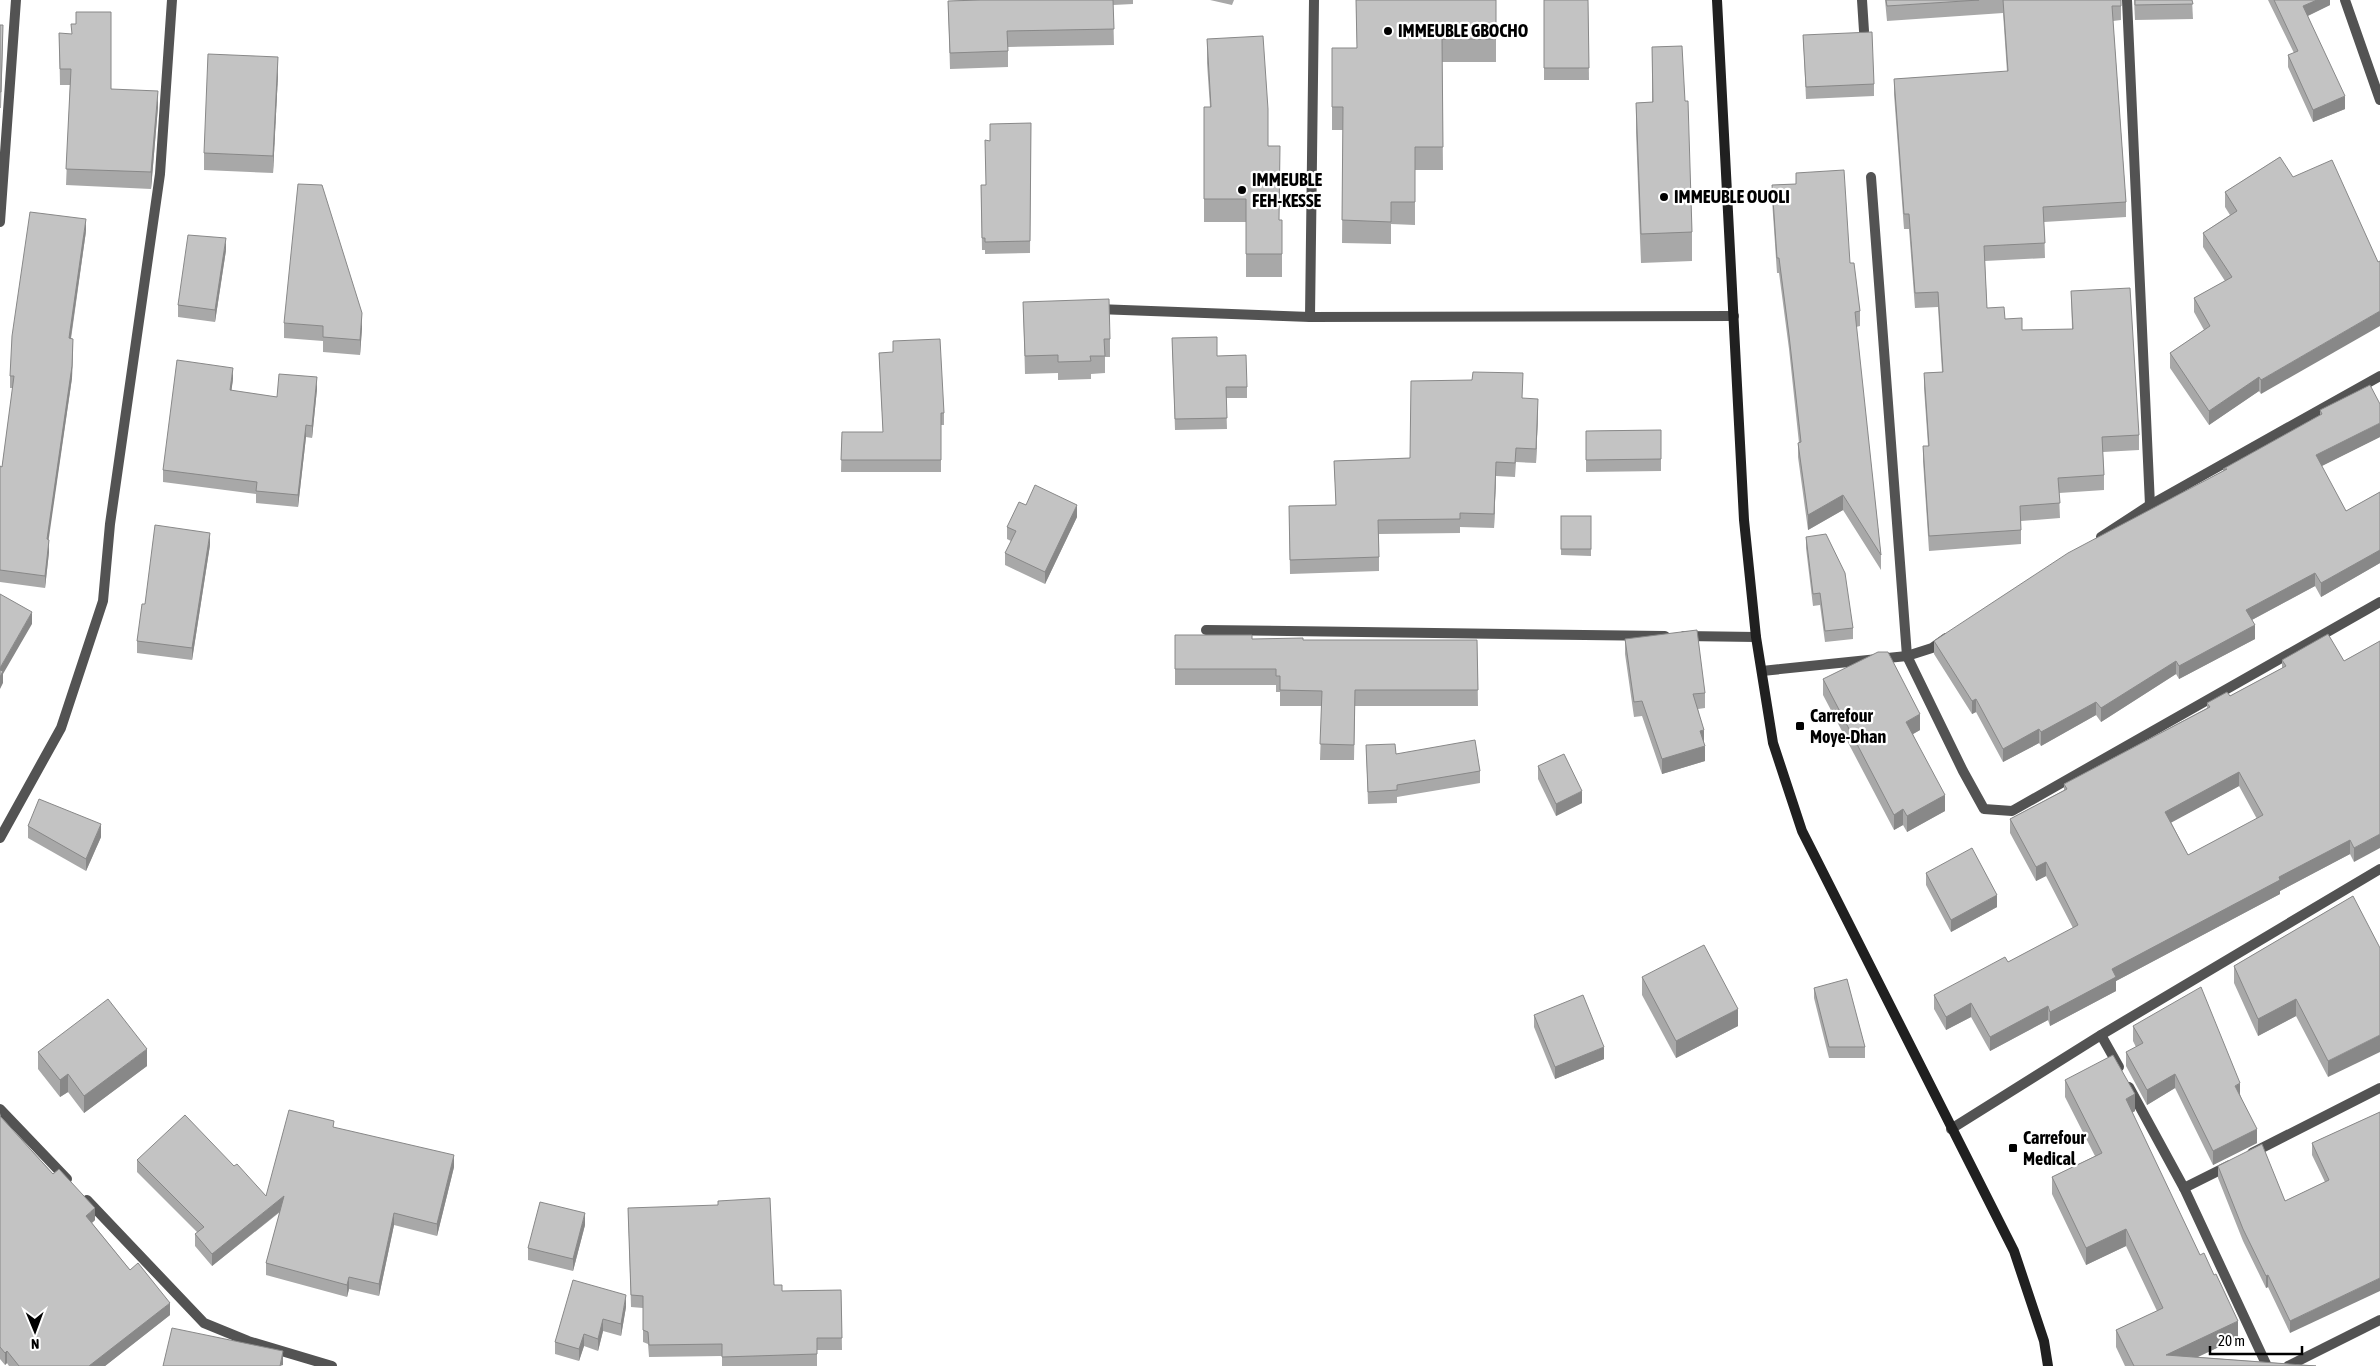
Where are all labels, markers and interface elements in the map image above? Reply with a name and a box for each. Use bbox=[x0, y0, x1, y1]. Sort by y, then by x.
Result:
place label: IMMEUBLE GBOCHO bbox=[1398, 20, 1528, 41]
marker: IMMEUBLE GBOCHO bbox=[1382, 25, 1394, 37]
place label: IMMEUBLE FEH-KESSE bbox=[1252, 169, 1322, 211]
marker: IMMEUBLE FEH-KESSE bbox=[1236, 184, 1248, 196]
place label: IMMEUBLE OUOLI bbox=[1674, 186, 1790, 207]
marker: IMMEUBLE OUOLI bbox=[1658, 191, 1670, 203]
place label: Carrefour Moye-Dhan bbox=[1810, 705, 1886, 747]
marker: Carrefour Moye-Dhan bbox=[1794, 720, 1806, 732]
place label: Carrefour Medical bbox=[2023, 1127, 2086, 1169]
marker: Carrefour Medical bbox=[2007, 1142, 2019, 1154]
north arrow bbox=[10, 1306, 60, 1356]
scale bar bbox=[2210, 1324, 2302, 1356]
text: 20 m bbox=[2218, 1332, 2245, 1349]
text: N bbox=[31, 1336, 39, 1352]

